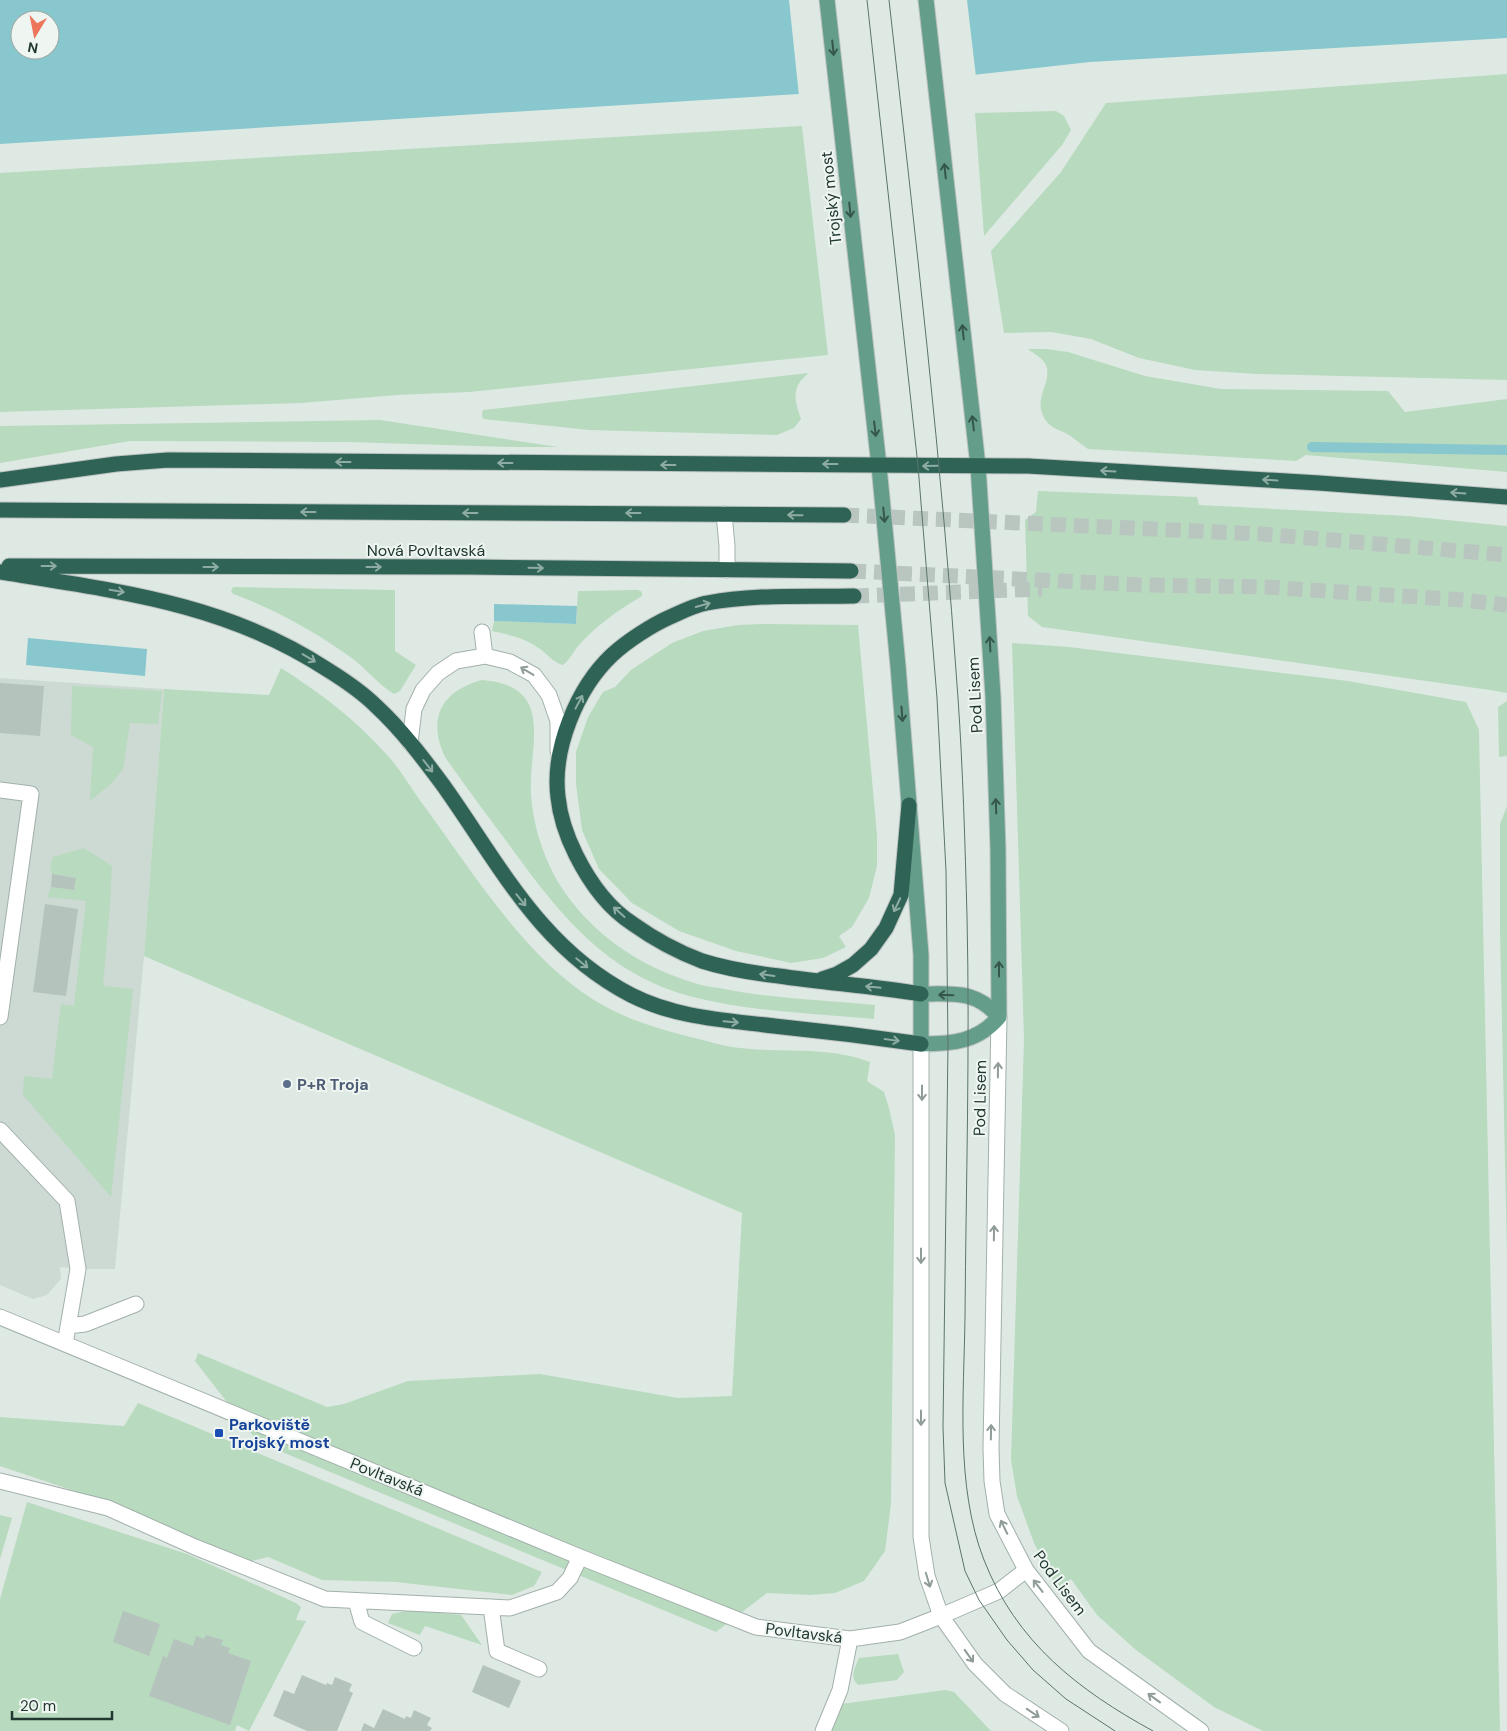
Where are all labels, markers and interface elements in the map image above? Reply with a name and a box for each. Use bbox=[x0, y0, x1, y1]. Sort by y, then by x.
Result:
north arrow bbox=[10, 10, 60, 60]
text: N bbox=[26, 38, 39, 58]
one-way arrow bbox=[828, 40, 838, 56]
street label: Trojský most bbox=[816, 150, 846, 246]
one-way arrow bbox=[940, 163, 950, 179]
one-way arrow bbox=[845, 202, 855, 218]
one-way arrow bbox=[958, 325, 968, 341]
one-way arrow bbox=[968, 416, 978, 432]
one-way arrow bbox=[870, 420, 880, 436]
one-way arrow bbox=[335, 457, 351, 467]
one-way arrow bbox=[497, 458, 514, 468]
one-way arrow bbox=[822, 459, 838, 469]
one-way arrow bbox=[660, 460, 676, 470]
one-way arrow bbox=[922, 461, 938, 470]
one-way arrow bbox=[1100, 467, 1116, 476]
one-way arrow bbox=[1262, 476, 1278, 485]
one-way arrow bbox=[1451, 489, 1467, 498]
one-way arrow bbox=[879, 506, 888, 522]
one-way arrow bbox=[300, 507, 316, 517]
one-way arrow bbox=[463, 508, 479, 518]
one-way arrow bbox=[625, 508, 642, 518]
one-way arrow bbox=[788, 510, 804, 520]
street label: Nová Povltavská bbox=[367, 540, 485, 561]
one-way arrow bbox=[40, 561, 56, 571]
one-way arrow bbox=[202, 562, 219, 572]
one-way arrow bbox=[365, 562, 381, 572]
one-way arrow bbox=[528, 563, 544, 573]
one-way arrow bbox=[109, 587, 125, 597]
one-way arrow bbox=[695, 600, 711, 609]
one-way arrow bbox=[985, 636, 994, 652]
one-way arrow bbox=[302, 653, 316, 663]
street label: Pod Lisem bbox=[963, 656, 987, 734]
one-way arrow bbox=[521, 666, 535, 676]
one-way arrow bbox=[574, 694, 584, 709]
one-way arrow bbox=[898, 706, 907, 722]
one-way arrow bbox=[423, 759, 434, 772]
one-way arrow bbox=[992, 799, 1001, 815]
one-way arrow bbox=[516, 893, 527, 906]
one-way arrow bbox=[892, 897, 901, 912]
one-way arrow bbox=[613, 906, 626, 918]
one-way arrow bbox=[575, 957, 588, 968]
one-way arrow bbox=[994, 961, 1004, 977]
one-way arrow bbox=[759, 969, 775, 979]
one-way arrow bbox=[865, 982, 881, 992]
one-way arrow bbox=[939, 990, 955, 999]
one-way arrow bbox=[722, 1017, 738, 1026]
one-way arrow bbox=[884, 1035, 900, 1045]
street label: Pod Lisem bbox=[969, 1060, 991, 1136]
one-way arrow bbox=[993, 1063, 1003, 1079]
place label: P+R Troja bbox=[297, 1074, 369, 1095]
marker: P+R Troja bbox=[281, 1078, 293, 1090]
one-way arrow bbox=[917, 1084, 927, 1101]
one-way arrow bbox=[990, 1225, 999, 1241]
one-way arrow bbox=[916, 1247, 926, 1263]
one-way arrow bbox=[916, 1410, 926, 1426]
place label: Parkoviště Trojský most bbox=[229, 1414, 330, 1453]
one-way arrow bbox=[986, 1424, 996, 1440]
marker: Parkoviště Trojský most bbox=[213, 1427, 225, 1439]
street label: Povltavská bbox=[347, 1453, 427, 1501]
one-way arrow bbox=[999, 1520, 1008, 1535]
street label: Pod Lisem bbox=[1029, 1546, 1091, 1620]
one-way arrow bbox=[924, 1572, 934, 1588]
one-way arrow bbox=[1033, 1580, 1044, 1593]
street label: Povltavská bbox=[764, 1618, 844, 1648]
one-way arrow bbox=[964, 1649, 974, 1663]
scale bar bbox=[12, 1688, 112, 1720]
one-way arrow bbox=[1147, 1693, 1161, 1703]
text: 20 m bbox=[20, 1696, 56, 1716]
one-way arrow bbox=[1025, 1708, 1039, 1718]

